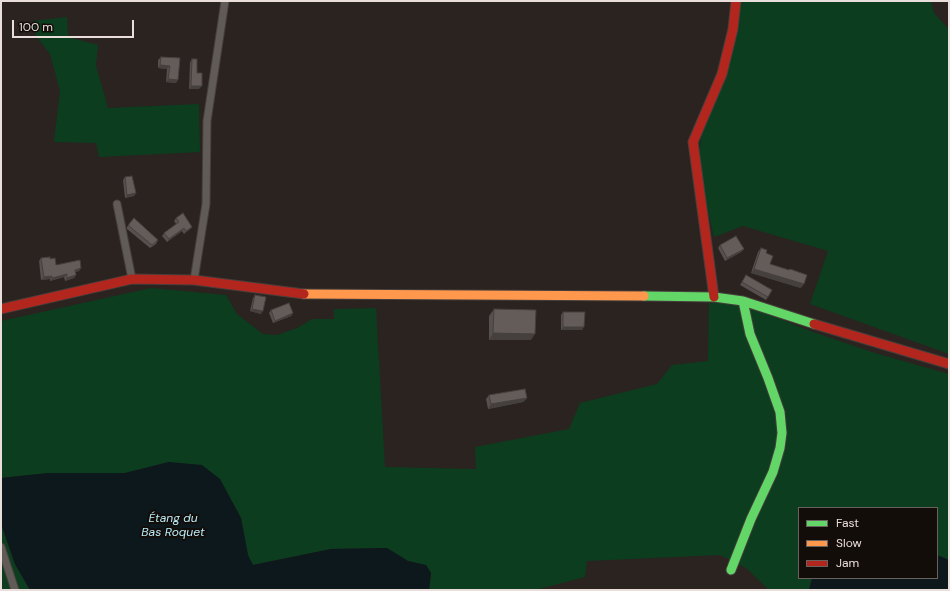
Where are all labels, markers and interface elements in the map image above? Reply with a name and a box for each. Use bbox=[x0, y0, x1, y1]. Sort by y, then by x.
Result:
scale bar bbox=[14, 12, 136, 38]
text: 100 m bbox=[19, 19, 53, 35]
legend bbox=[798, 507, 938, 579]
water label: Étang du Bas Roquet bbox=[141, 512, 205, 540]
text: Fast bbox=[836, 515, 859, 531]
text: Slow bbox=[836, 535, 862, 551]
text: Jam bbox=[836, 555, 859, 571]

